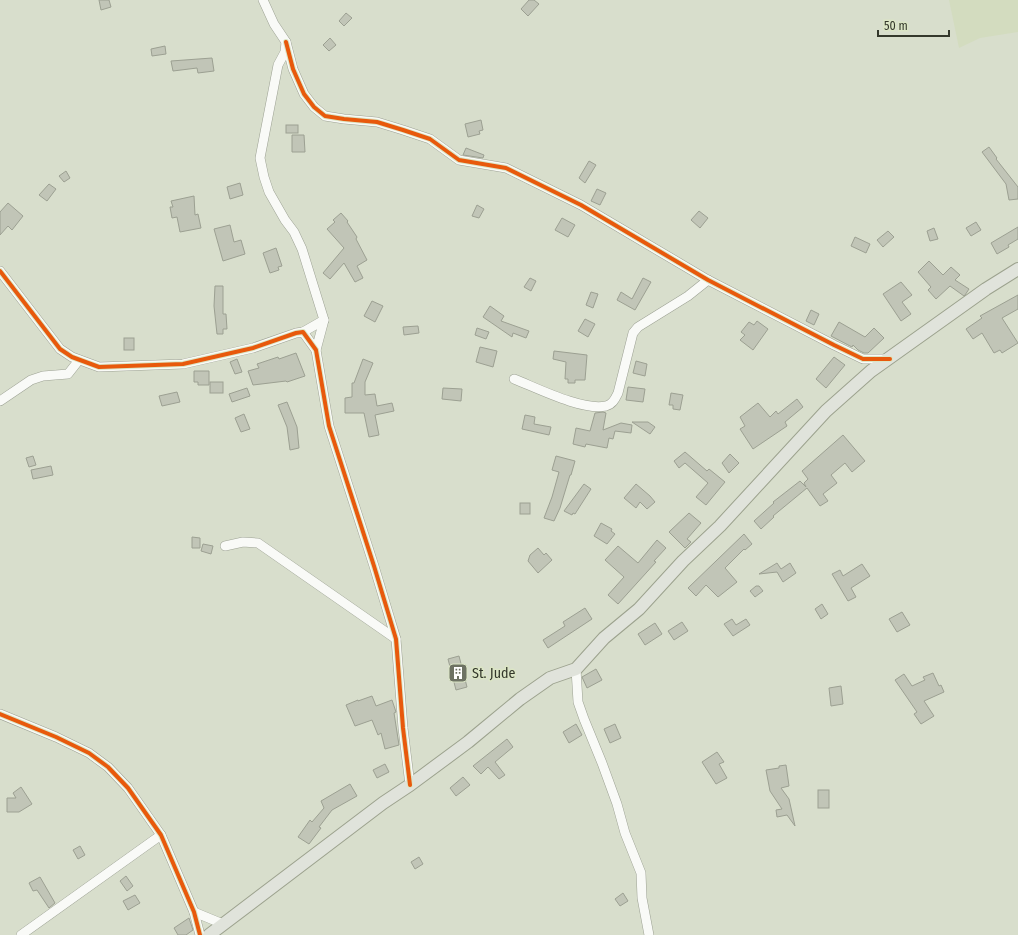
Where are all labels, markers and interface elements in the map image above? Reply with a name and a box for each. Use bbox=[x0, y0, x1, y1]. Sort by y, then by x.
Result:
scale bar bbox=[878, 12, 949, 38]
text: 50 m bbox=[884, 19, 908, 33]
building icon: St. Jude bbox=[447, 662, 469, 684]
place label: St. Jude bbox=[472, 665, 515, 682]

